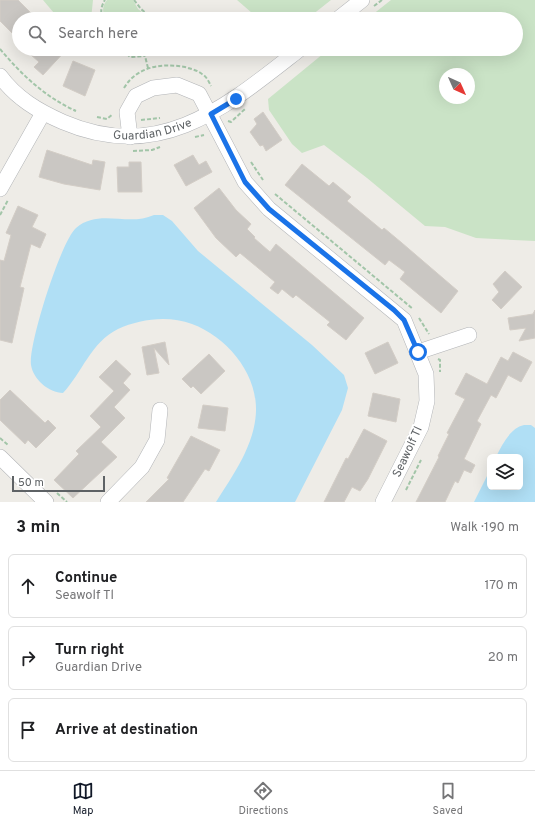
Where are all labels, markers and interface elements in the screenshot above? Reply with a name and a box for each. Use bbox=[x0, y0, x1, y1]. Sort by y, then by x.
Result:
search box bbox=[12, 12, 523, 56]
icon: search bbox=[26, 23, 48, 45]
text: Search here bbox=[58, 25, 138, 44]
north arrow bbox=[439, 68, 475, 104]
route end bbox=[227, 90, 245, 108]
street label: Guardian Drive bbox=[112, 115, 194, 144]
route start bbox=[409, 343, 427, 361]
street label: Seawolf Tl bbox=[389, 424, 427, 480]
map controls bbox=[487, 454, 523, 490]
button: layers bbox=[487, 454, 523, 490]
scale bar bbox=[12, 474, 105, 493]
text: 50 m bbox=[18, 476, 44, 490]
text: 3 min bbox=[16, 517, 60, 539]
text: Walk · 190 m bbox=[450, 520, 519, 536]
text: Continue bbox=[55, 569, 117, 588]
icon: ahead bbox=[17, 575, 39, 597]
text: 170 m bbox=[484, 578, 518, 594]
text: Seawolf Tl bbox=[55, 588, 114, 604]
text: Turn right bbox=[55, 641, 124, 660]
icon: right bbox=[17, 647, 39, 669]
text: 20 m bbox=[488, 650, 518, 666]
text: Guardian Drive bbox=[55, 660, 142, 676]
icon: arrive bbox=[17, 719, 39, 741]
text: Arrive at destination bbox=[55, 721, 198, 740]
tab: Map bbox=[72, 780, 94, 818]
tab: Directions bbox=[238, 780, 288, 818]
tab: Saved bbox=[433, 780, 463, 818]

